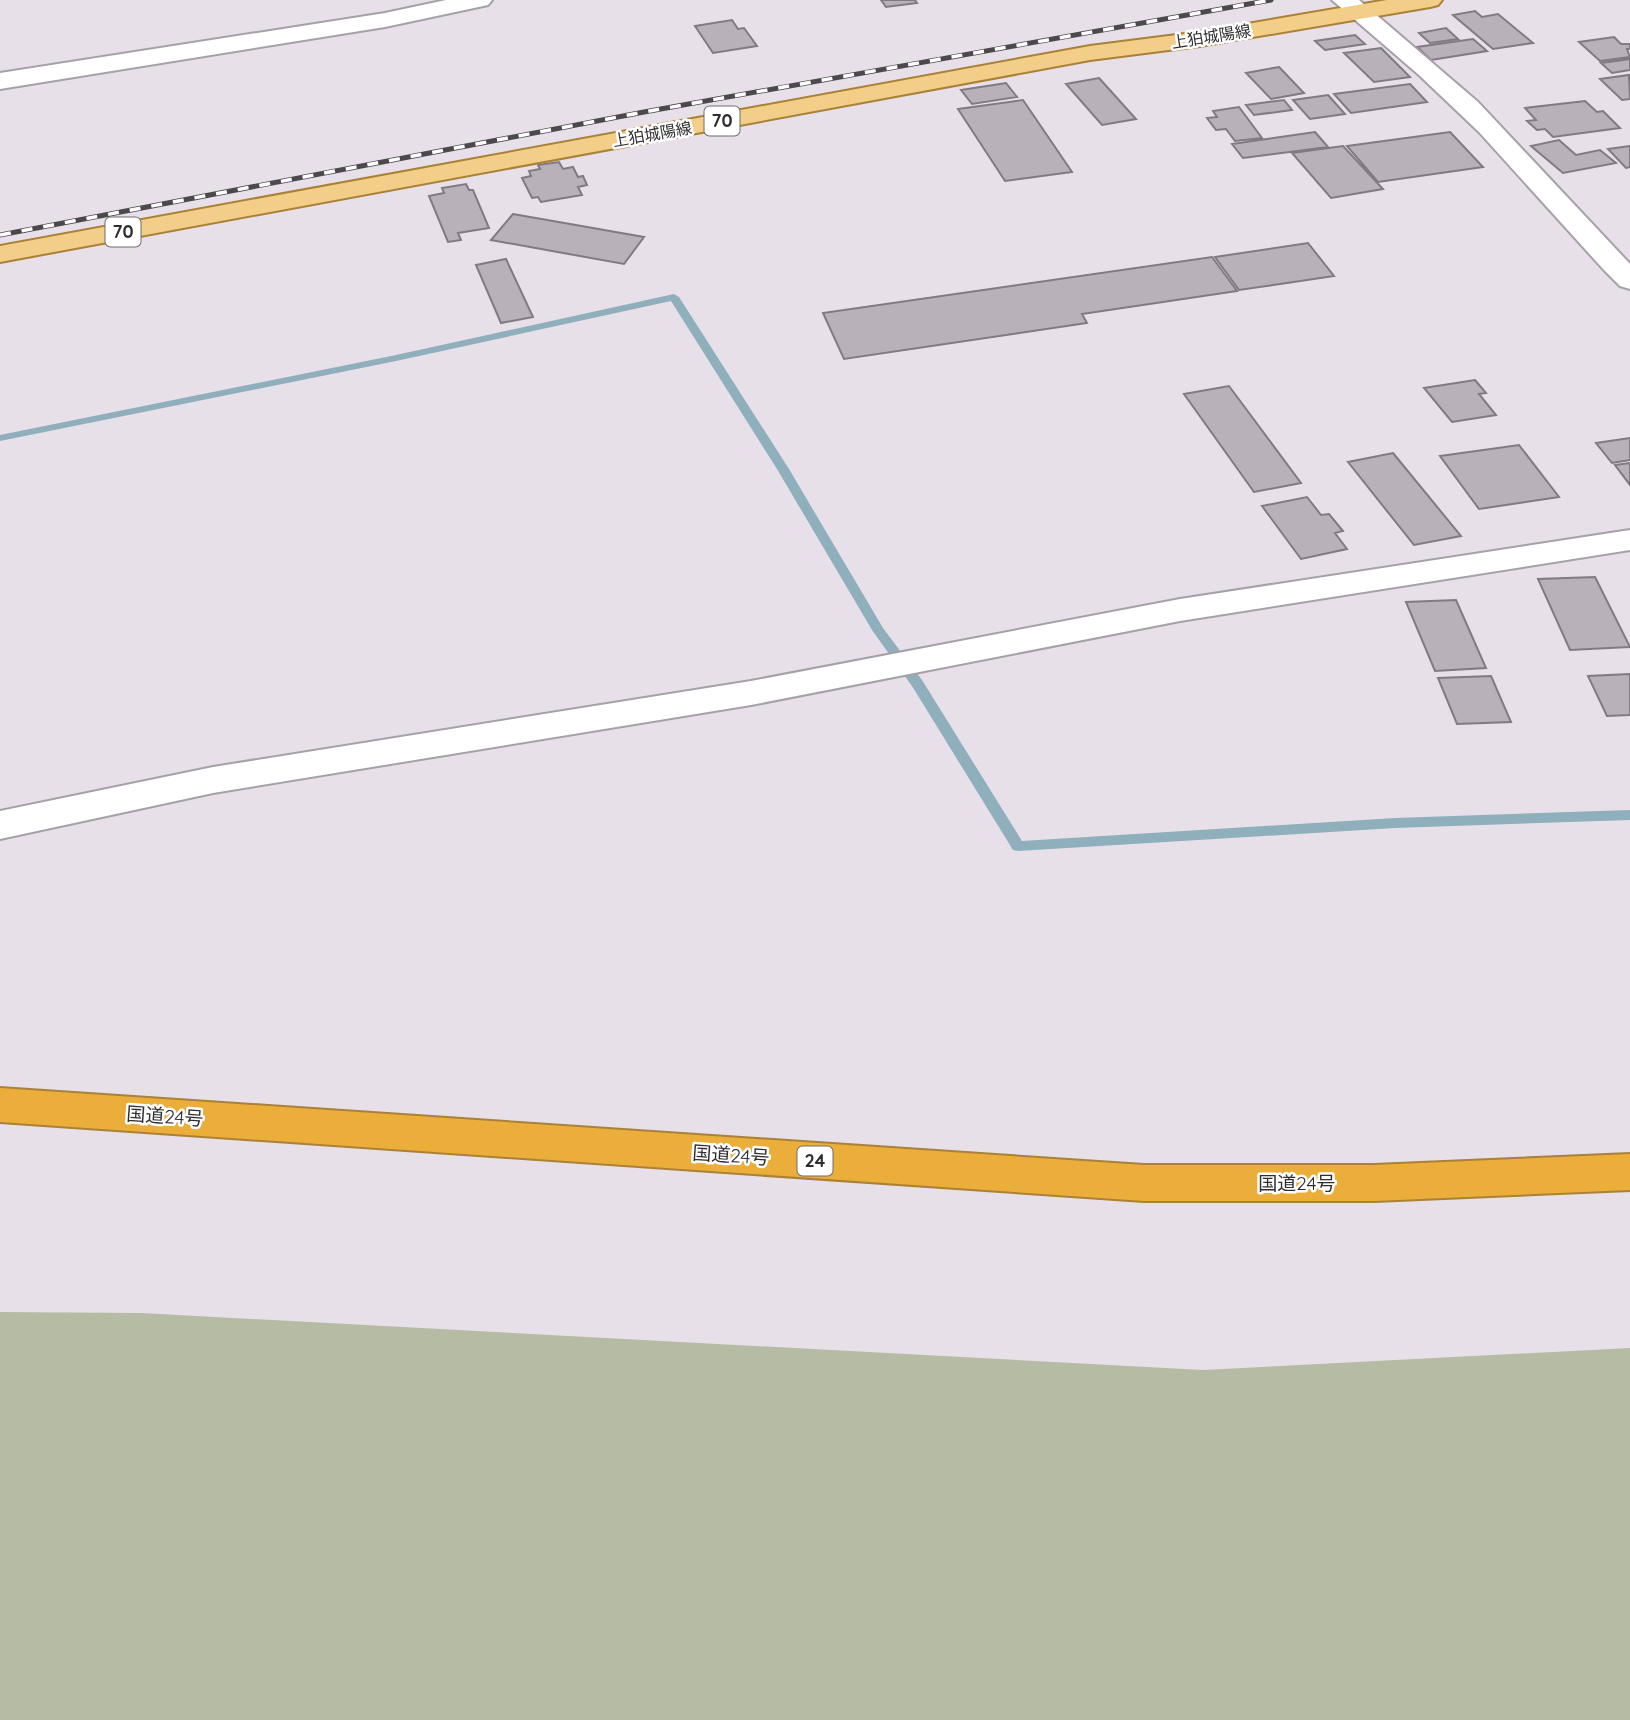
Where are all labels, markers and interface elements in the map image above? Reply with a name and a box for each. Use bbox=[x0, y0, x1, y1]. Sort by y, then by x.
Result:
street label: 上狛城陽線 bbox=[1170, 20, 1252, 52]
road number: 70 bbox=[704, 106, 740, 136]
street label: 上狛城陽線 bbox=[611, 117, 693, 151]
road number: 70 bbox=[106, 218, 140, 246]
street label: 国道24号 bbox=[126, 1101, 204, 1131]
street label: 国道24号 bbox=[692, 1140, 770, 1170]
road number: 24 bbox=[798, 1146, 832, 1176]
street label: 国道24号 bbox=[1258, 1171, 1336, 1195]

